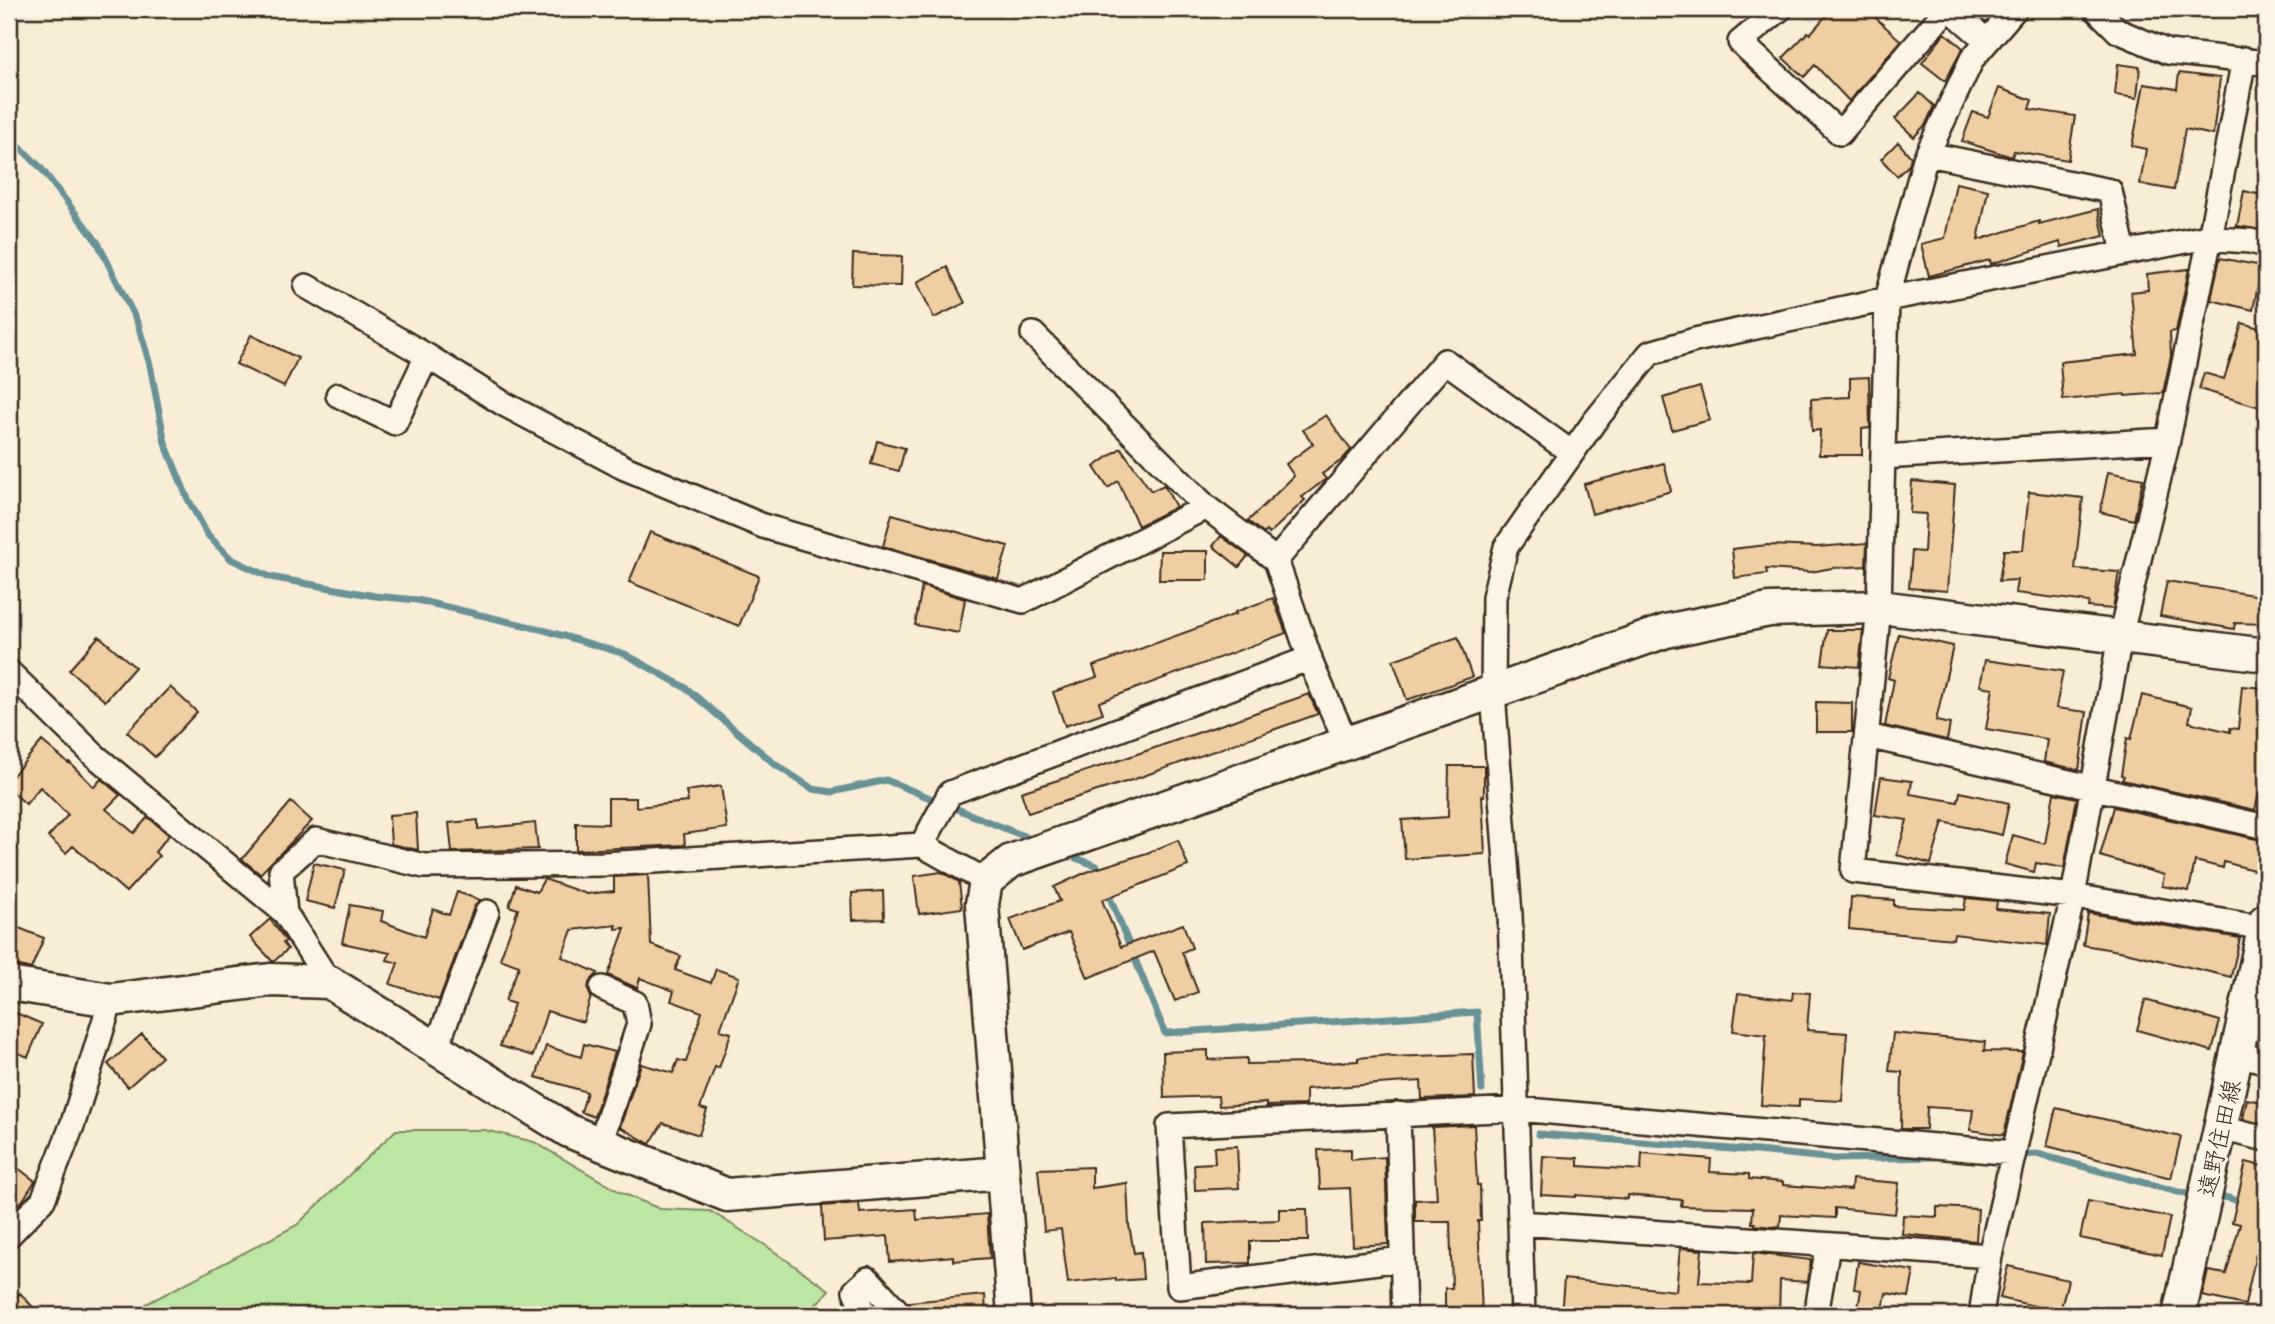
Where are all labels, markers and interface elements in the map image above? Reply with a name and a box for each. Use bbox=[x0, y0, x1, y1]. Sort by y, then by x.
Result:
street label: 遠野住田線 bbox=[2189, 1076, 2247, 1200]

